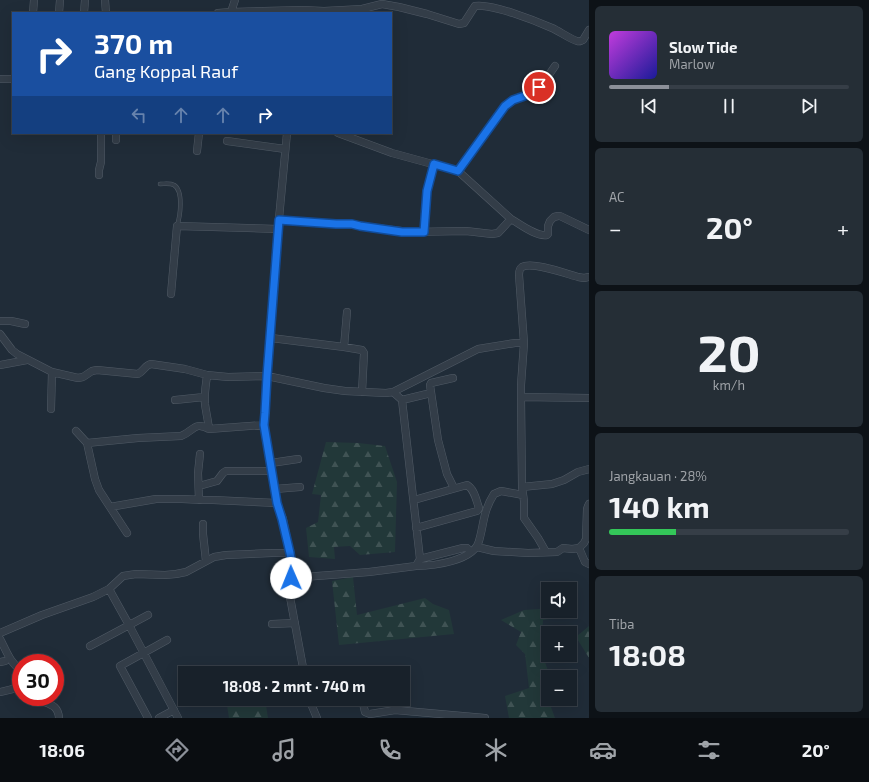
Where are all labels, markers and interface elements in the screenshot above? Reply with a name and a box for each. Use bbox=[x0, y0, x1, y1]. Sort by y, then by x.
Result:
text: 370 m bbox=[94, 26, 173, 60]
icon: right bbox=[28, 28, 80, 80]
text: Slow Tide bbox=[669, 38, 737, 56]
text: Marlow bbox=[669, 56, 715, 72]
text: Gang Koppal Rauf bbox=[94, 60, 238, 82]
pin bbox=[522, 70, 556, 104]
icon: arrive bbox=[528, 76, 550, 98]
icon: previous bbox=[638, 95, 660, 117]
icon: pause bbox=[718, 95, 740, 117]
icon: next bbox=[798, 95, 820, 117]
icon: left bbox=[128, 104, 150, 126]
icon: ahead bbox=[170, 104, 192, 126]
icon: ahead bbox=[212, 104, 234, 126]
icon: right bbox=[254, 104, 276, 126]
text: AC bbox=[609, 189, 624, 205]
text: 20° bbox=[706, 209, 753, 245]
text: − bbox=[609, 215, 622, 241]
text: + bbox=[837, 215, 849, 241]
text: 20 bbox=[697, 320, 761, 382]
text: km/h bbox=[713, 377, 745, 393]
text: Jangkauan · 28% bbox=[609, 468, 707, 484]
text: 140 km bbox=[609, 488, 710, 524]
position arrow bbox=[270, 557, 312, 599]
map controls bbox=[541, 582, 577, 706]
button: sound bbox=[541, 582, 577, 618]
text: Tiba bbox=[609, 616, 634, 632]
button: + bbox=[541, 626, 577, 662]
text: 18:08 bbox=[609, 636, 686, 672]
speed limit sign: 30 bbox=[12, 654, 64, 706]
button: − bbox=[541, 670, 577, 706]
text: 18:08 · 2 mnt · 740 m bbox=[223, 677, 365, 695]
icon: directions bbox=[163, 736, 191, 764]
icon: music bbox=[270, 736, 298, 764]
icon: phone bbox=[376, 736, 404, 764]
icon: climate bbox=[482, 736, 510, 764]
icon: car bbox=[589, 736, 617, 764]
icon: filters bbox=[695, 736, 723, 764]
text: 18:06 bbox=[39, 739, 85, 761]
text: 20° bbox=[802, 739, 830, 761]

